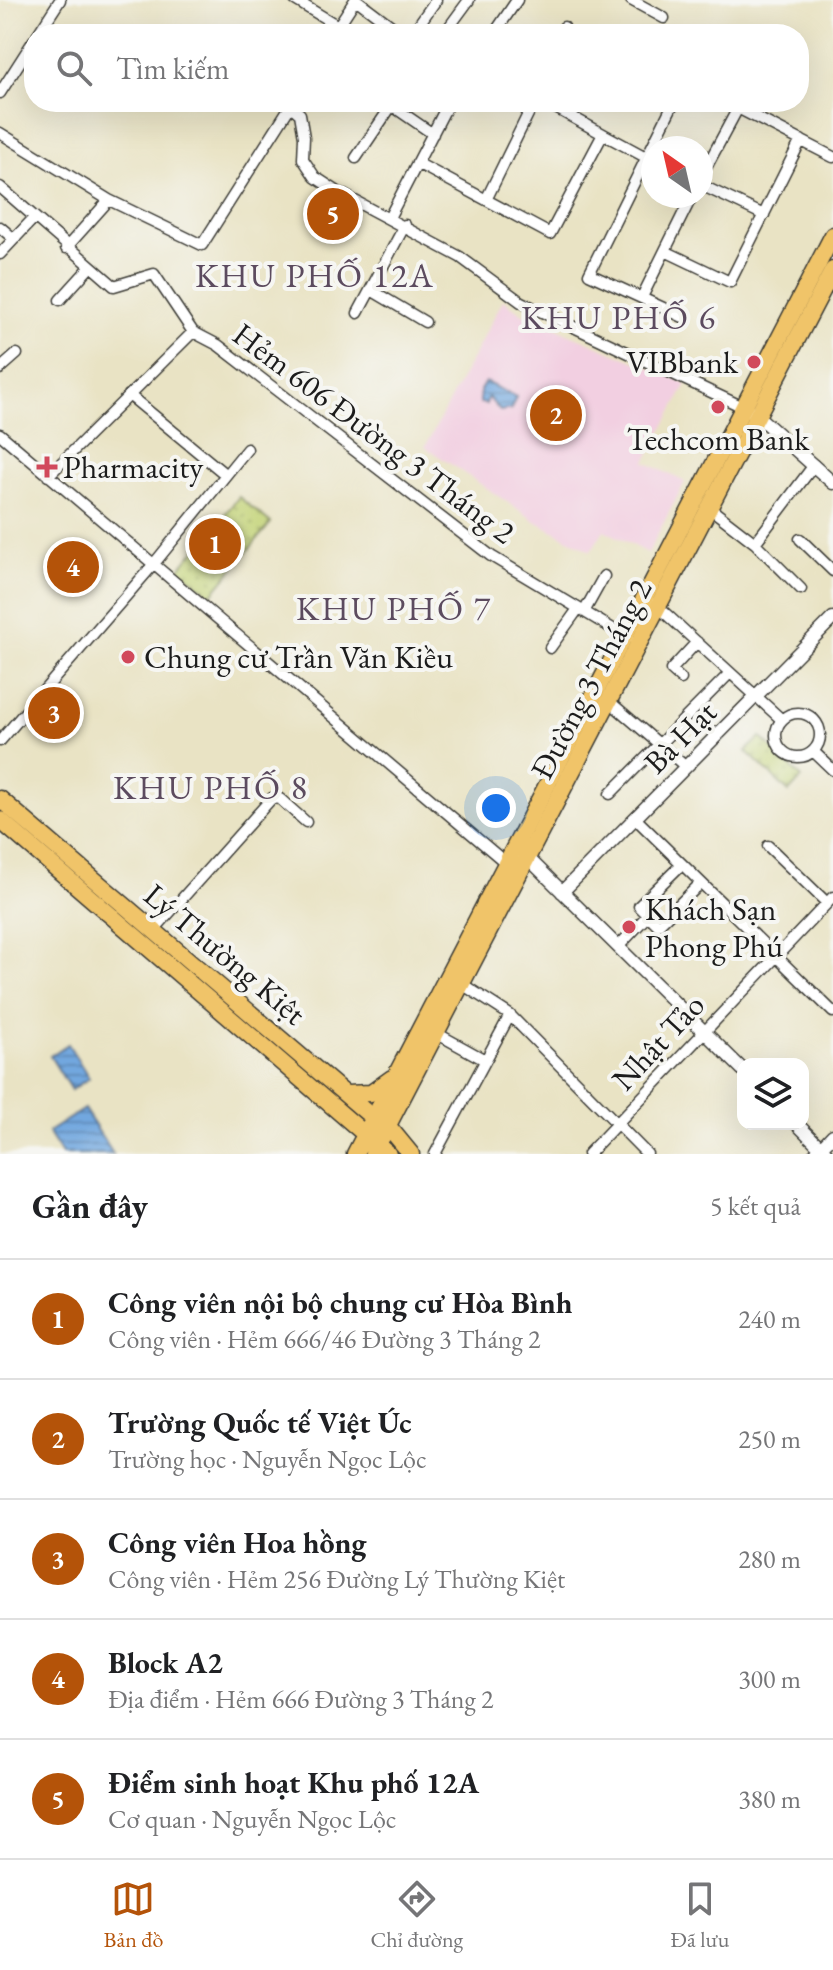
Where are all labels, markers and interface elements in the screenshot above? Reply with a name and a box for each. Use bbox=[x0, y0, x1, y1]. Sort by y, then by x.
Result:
search box bbox=[24, 24, 809, 112]
icon: search bbox=[52, 46, 96, 90]
text: Tìm kiếm bbox=[116, 49, 229, 88]
north arrow bbox=[641, 136, 713, 208]
pin: 5 bbox=[307, 184, 359, 244]
district label: KHU PHỐ 12A bbox=[195, 253, 435, 297]
district label: KHU PHỐ 6 bbox=[521, 295, 717, 339]
street label: Hẻm 606 Đường 3 Tháng 2 bbox=[225, 313, 524, 553]
place label: VIBbank bbox=[626, 341, 739, 383]
marker: VIBbank bbox=[745, 353, 763, 371]
pin: 2 bbox=[530, 385, 582, 445]
marker: Techcom Bank bbox=[709, 398, 727, 416]
place label: Techcom Bank bbox=[627, 418, 810, 460]
place label: Pharmacity bbox=[63, 446, 204, 488]
marker: Pharmacity bbox=[38, 458, 56, 476]
pin: 1 bbox=[189, 514, 241, 574]
pin: 4 bbox=[47, 537, 99, 597]
street label: Đường 3 Tháng 2 bbox=[521, 571, 662, 786]
district label: KHU PHỐ 7 bbox=[296, 586, 492, 630]
place label: Chung cư Trần Văn Kiều bbox=[144, 636, 453, 678]
marker: Chung cư Trần Văn Kiều bbox=[119, 648, 137, 666]
pin: 3 bbox=[28, 683, 80, 743]
street label: Bà Hạt bbox=[634, 691, 726, 783]
district label: KHU PHỐ 8 bbox=[113, 765, 309, 809]
your location bbox=[476, 788, 516, 828]
street label: Lý Thường Kiệt bbox=[135, 874, 315, 1034]
place label: Khách Sạn Phong Phú bbox=[645, 888, 783, 967]
marker: Khách Sạn Phong Phú bbox=[620, 918, 638, 936]
street label: Nhật Tảo bbox=[602, 985, 714, 1099]
map controls bbox=[737, 1058, 809, 1130]
button: layers bbox=[737, 1058, 809, 1130]
text: Gần đây bbox=[32, 1184, 148, 1228]
text: 5 kết quả bbox=[710, 1189, 801, 1223]
text: Công viên nội bộ chung cư Hòa Bình bbox=[108, 1283, 572, 1322]
text: 1 bbox=[51, 1302, 65, 1336]
text: 240 m bbox=[738, 1302, 801, 1336]
text: Công viên · Hẻm 666/46 Đường 3 Tháng 2 bbox=[108, 1322, 541, 1356]
text: Trường Quốc tế Việt Úc bbox=[108, 1403, 412, 1442]
text: 2 bbox=[51, 1422, 65, 1456]
text: 250 m bbox=[738, 1422, 801, 1456]
text: Trường học · Nguyễn Ngọc Lộc bbox=[108, 1442, 427, 1476]
text: Công viên Hoa hồng bbox=[108, 1523, 367, 1562]
text: 3 bbox=[51, 1542, 65, 1576]
text: 280 m bbox=[738, 1542, 801, 1576]
text: Công viên · Hẻm 256 Đường Lý Thường Kiệt bbox=[108, 1562, 565, 1596]
text: Block A2 bbox=[108, 1643, 223, 1682]
text: 4 bbox=[51, 1662, 65, 1696]
text: 300 m bbox=[738, 1662, 801, 1696]
text: Địa điểm · Hẻm 666 Đường 3 Tháng 2 bbox=[108, 1682, 493, 1716]
text: Điểm sinh hoạt Khu phố 12A bbox=[108, 1763, 479, 1802]
text: 5 bbox=[51, 1782, 65, 1816]
text: 380 m bbox=[738, 1782, 801, 1816]
text: Cơ quan · Nguyễn Ngọc Lộc bbox=[108, 1802, 396, 1836]
tab: Bản đồ bbox=[104, 1877, 163, 1954]
tab: Chỉ đường bbox=[371, 1877, 463, 1954]
tab: Đã lưu bbox=[670, 1877, 729, 1954]

